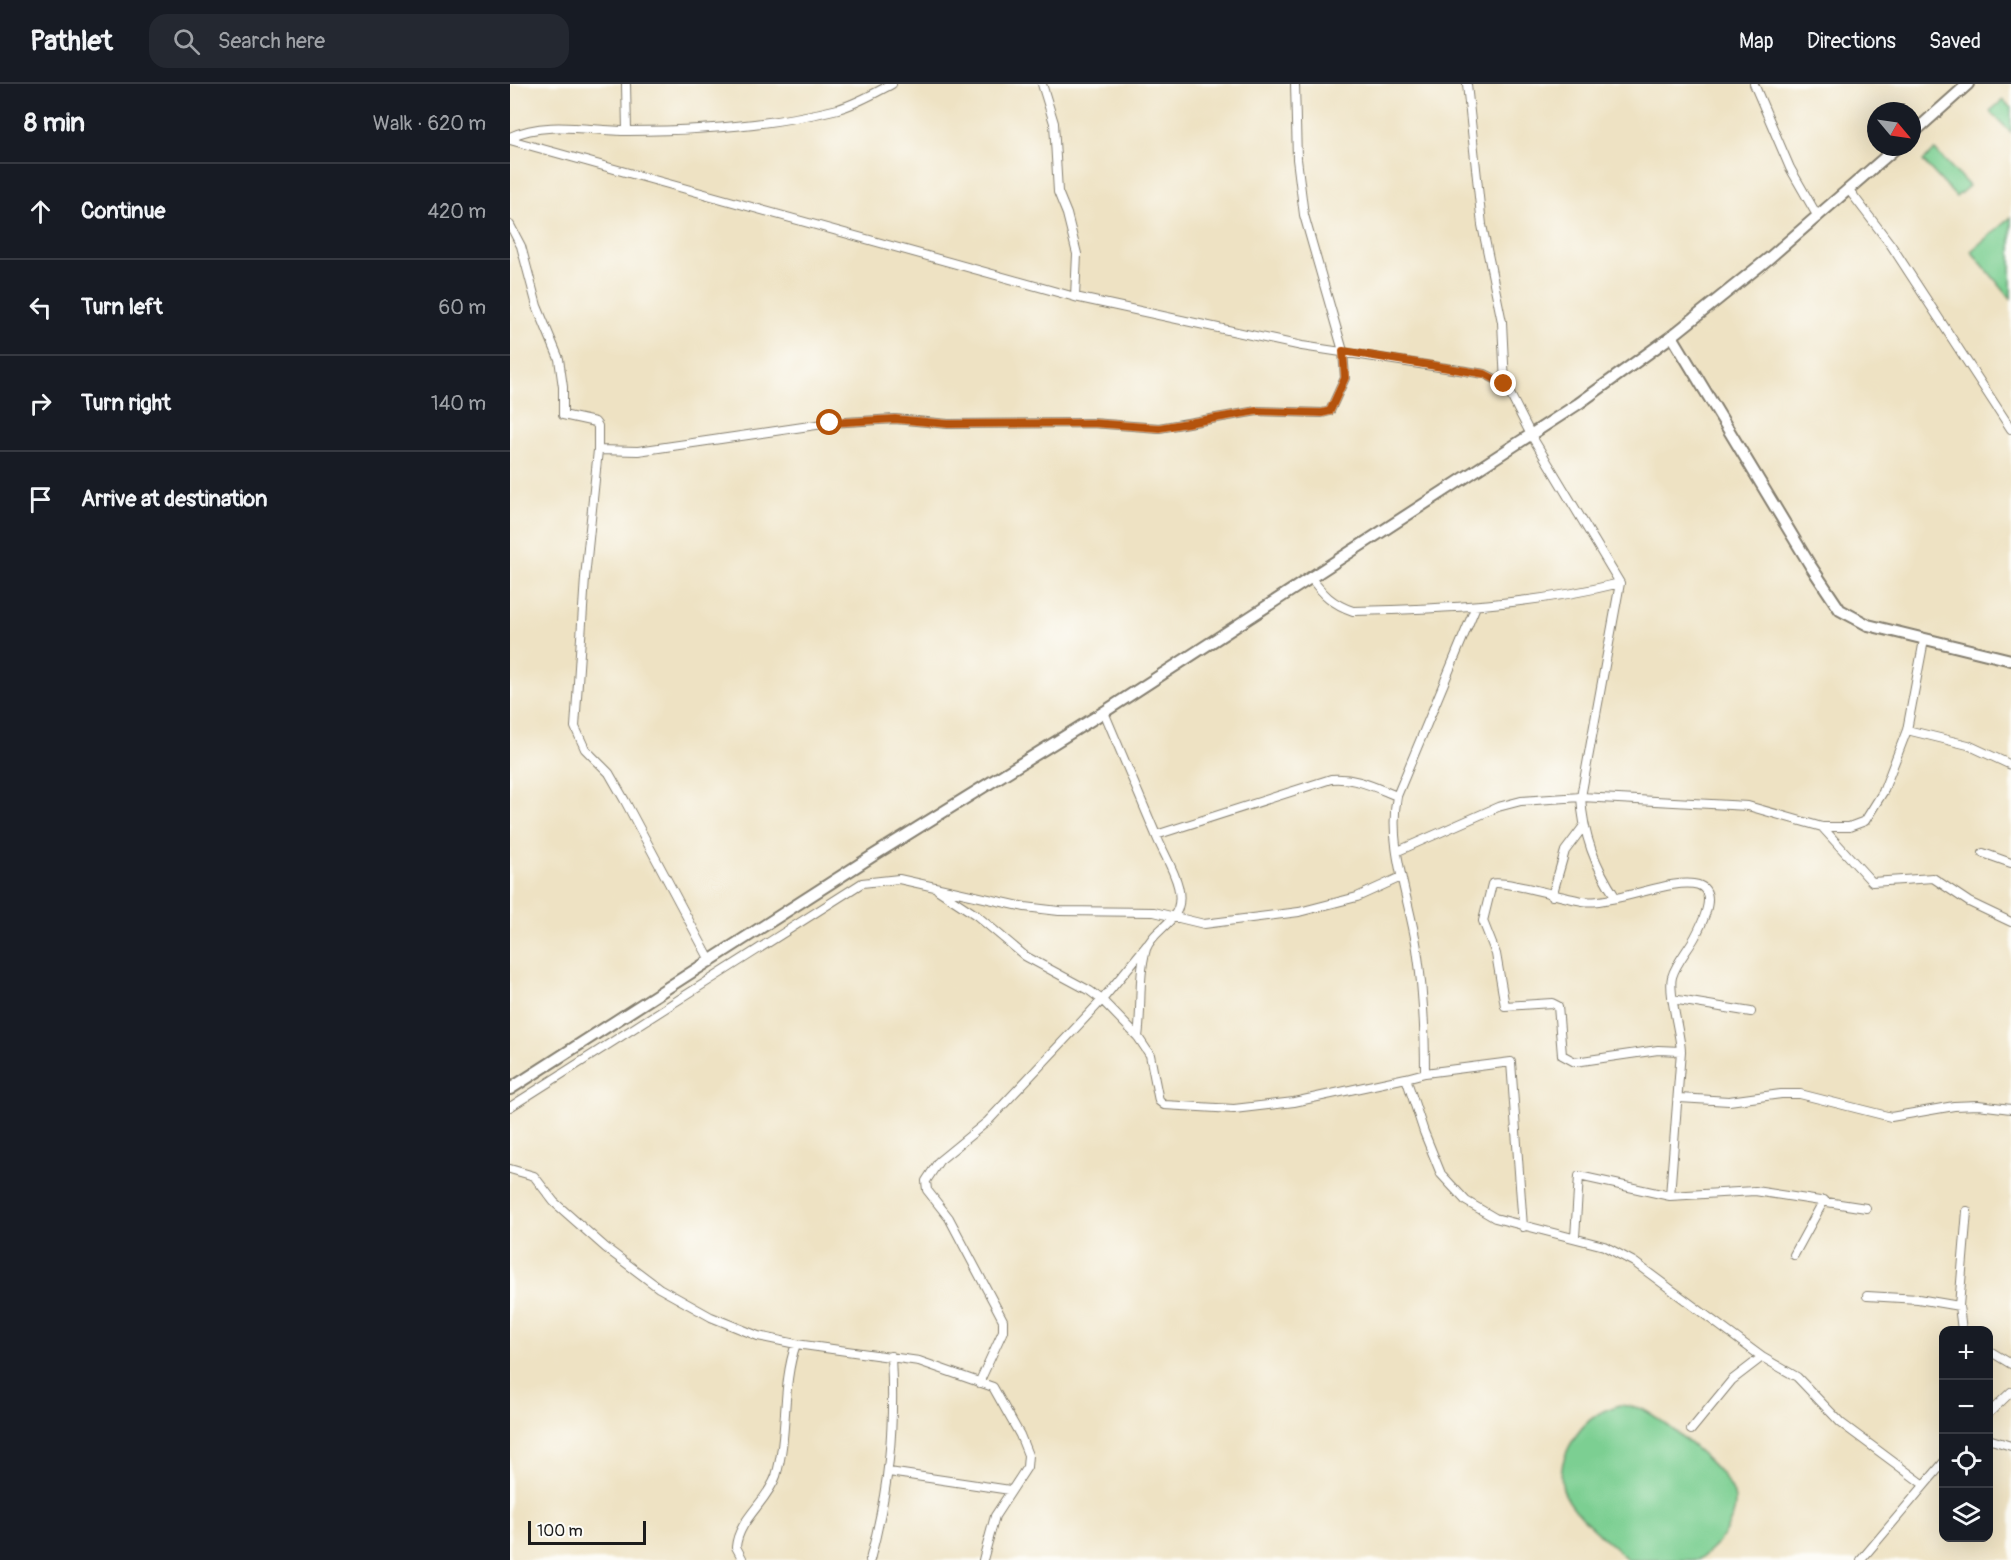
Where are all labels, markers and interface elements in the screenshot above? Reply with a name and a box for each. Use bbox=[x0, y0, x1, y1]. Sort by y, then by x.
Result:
search box bbox=[149, 14, 569, 68]
text: Pathlet bbox=[30, 24, 113, 59]
icon: search bbox=[170, 25, 203, 58]
text: Search here bbox=[218, 27, 325, 55]
text: Map bbox=[1739, 28, 1774, 55]
text: Directions bbox=[1807, 28, 1896, 55]
text: Saved bbox=[1929, 28, 1981, 55]
north arrow bbox=[1867, 102, 1921, 156]
text: 8 min bbox=[24, 107, 85, 139]
text: Walk · 620 m bbox=[373, 111, 486, 136]
icon: ahead bbox=[24, 195, 57, 228]
text: Continue bbox=[81, 197, 165, 225]
text: 420 m bbox=[427, 199, 486, 224]
icon: left bbox=[24, 291, 57, 324]
text: Turn left bbox=[81, 293, 163, 321]
text: 60 m bbox=[439, 295, 486, 320]
route end bbox=[1490, 370, 1516, 396]
icon: right bbox=[24, 387, 57, 420]
text: Turn right bbox=[81, 389, 171, 417]
text: 140 m bbox=[431, 391, 486, 416]
route start bbox=[816, 409, 842, 435]
icon: arrive bbox=[24, 483, 57, 516]
text: Arrive at destination bbox=[81, 485, 267, 513]
map controls bbox=[1939, 1326, 1993, 1542]
button: + bbox=[1939, 1326, 1993, 1380]
button: − bbox=[1939, 1380, 1993, 1434]
button: locate bbox=[1939, 1434, 1993, 1488]
button: layers bbox=[1939, 1488, 1993, 1542]
scale bar bbox=[528, 1518, 646, 1546]
text: 100 m bbox=[537, 1521, 583, 1541]

